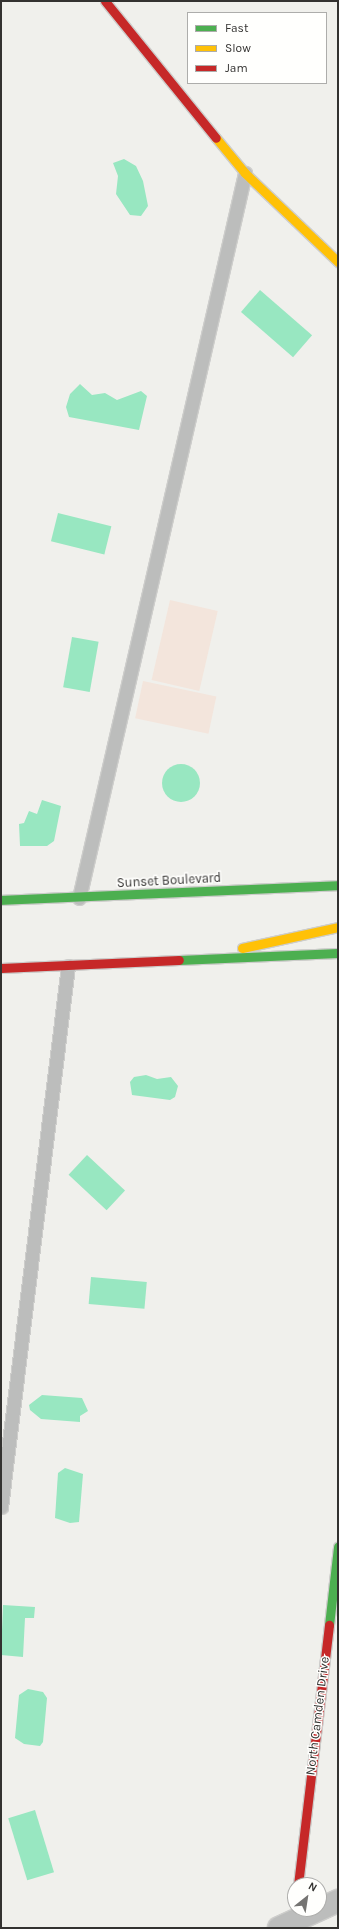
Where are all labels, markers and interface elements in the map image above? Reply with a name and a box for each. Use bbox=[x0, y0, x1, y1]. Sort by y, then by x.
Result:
legend bbox=[187, 12, 327, 84]
text: Fast bbox=[225, 21, 248, 35]
text: Slow bbox=[225, 41, 251, 55]
text: Jam bbox=[225, 61, 248, 75]
street label: Sunset Boulevard bbox=[116, 870, 222, 892]
street label: North Camden Drive bbox=[303, 1656, 333, 1776]
north arrow bbox=[287, 1877, 327, 1917]
text: N bbox=[306, 1879, 319, 1895]

